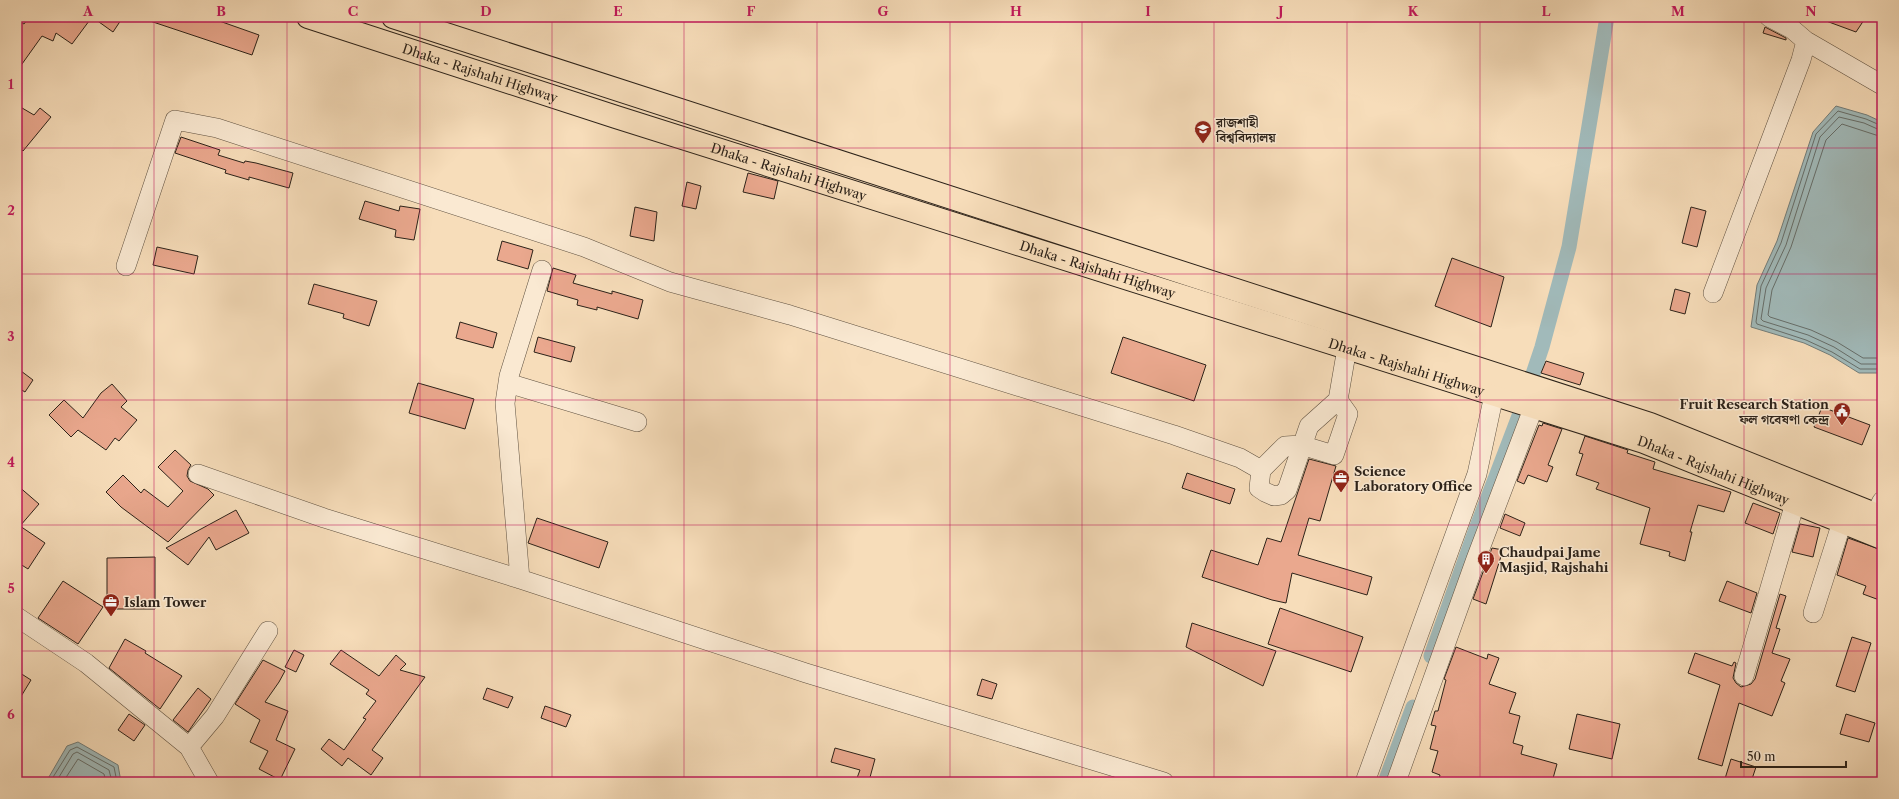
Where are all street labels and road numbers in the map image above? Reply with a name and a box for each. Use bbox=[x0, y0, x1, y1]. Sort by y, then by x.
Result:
street label: Dhaka - Rajshahi Highway bbox=[400, 40, 561, 106]
street label: Dhaka - Rajshahi Highway bbox=[709, 139, 869, 204]
street label: Dhaka - Rajshahi Highway bbox=[1018, 237, 1178, 302]
street label: Dhaka - Rajshahi Highway bbox=[1327, 335, 1487, 399]
street label: Dhaka - Rajshahi Highway bbox=[1636, 432, 1793, 508]

